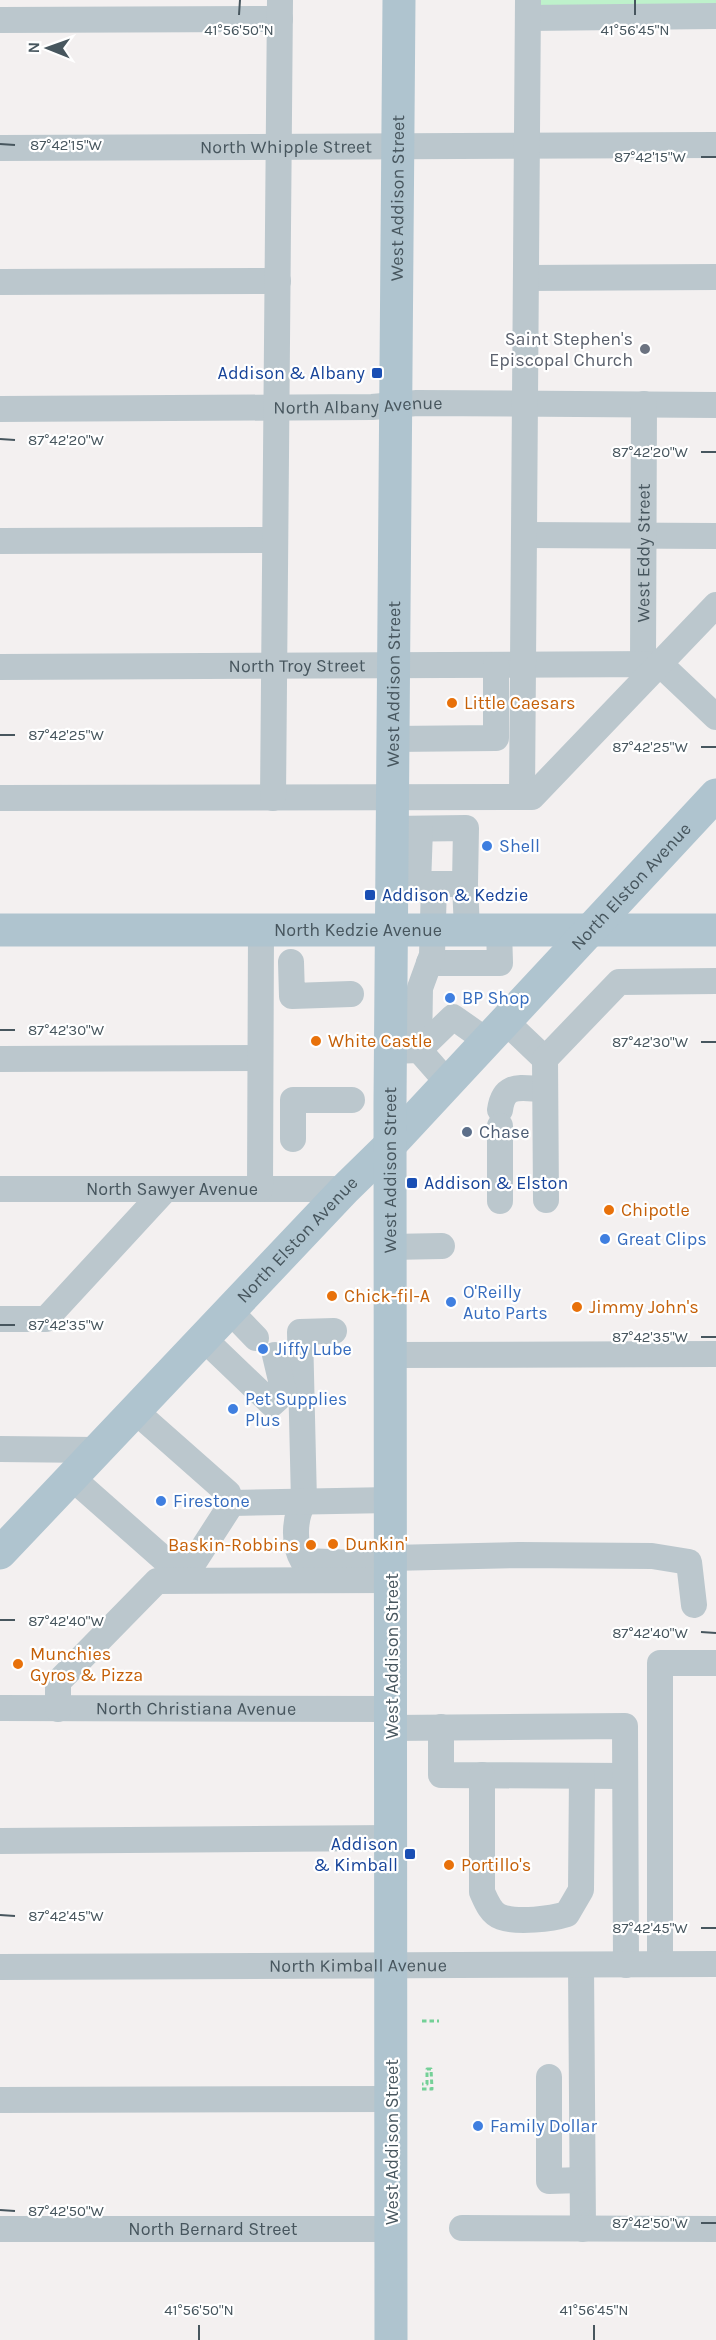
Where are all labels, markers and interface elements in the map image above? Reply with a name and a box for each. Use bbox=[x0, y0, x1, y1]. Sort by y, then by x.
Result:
north arrow bbox=[18, 18, 78, 78]
text: 41°56'50"N bbox=[204, 21, 274, 39]
text: 41°56'45"N bbox=[600, 21, 670, 39]
text: N bbox=[24, 42, 43, 54]
street label: West Addison Street bbox=[386, 115, 409, 281]
street label: North Whipple Street bbox=[200, 135, 372, 158]
text: 87°42'15"W bbox=[30, 136, 103, 154]
text: 87°42'15"W bbox=[614, 148, 687, 166]
place label: Saint Stephen's Episcopal Church bbox=[489, 328, 633, 371]
marker: Saint Stephen's Episcopal Church bbox=[638, 342, 652, 356]
place label: Addison & Albany bbox=[218, 362, 366, 384]
marker: Addison & Albany bbox=[370, 366, 384, 380]
street label: North Albany Avenue bbox=[273, 392, 443, 419]
text: 87°42'20"W bbox=[28, 431, 105, 449]
text: 87°42'20"W bbox=[612, 443, 689, 461]
street label: West Eddy Street bbox=[632, 483, 655, 623]
street label: West Addison Street bbox=[382, 601, 405, 767]
street label: North Troy Street bbox=[229, 654, 366, 677]
place label: Little Caesars bbox=[464, 692, 575, 714]
marker: Little Caesars bbox=[445, 696, 459, 710]
text: 87°42'25"W bbox=[28, 726, 104, 744]
text: 87°42'25"W bbox=[612, 738, 688, 756]
street label: North Elston Avenue bbox=[566, 818, 696, 955]
place label: Shell bbox=[499, 835, 540, 857]
marker: Shell bbox=[480, 839, 494, 853]
place label: Addison & Kedzie bbox=[382, 884, 528, 906]
marker: Addison & Kedzie bbox=[363, 888, 377, 902]
street label: North Kedzie Avenue bbox=[274, 919, 442, 941]
place label: BP Shop bbox=[462, 987, 530, 1009]
marker: BP Shop bbox=[443, 991, 457, 1005]
text: 87°42'30"W bbox=[28, 1021, 105, 1039]
place label: White Castle bbox=[328, 1030, 432, 1052]
text: 87°42'30"W bbox=[612, 1033, 689, 1051]
marker: White Castle bbox=[309, 1034, 323, 1048]
street label: West Addison Street bbox=[379, 1087, 401, 1253]
place label: Chase bbox=[479, 1121, 530, 1143]
marker: Chase bbox=[460, 1125, 474, 1139]
street label: North Elston Avenue bbox=[232, 1172, 362, 1307]
place label: Addison & Elston bbox=[424, 1172, 568, 1194]
marker: Addison & Elston bbox=[405, 1176, 419, 1190]
street label: North Sawyer Avenue bbox=[86, 1178, 258, 1200]
place label: Chipotle bbox=[621, 1199, 690, 1221]
marker: Chipotle bbox=[602, 1203, 616, 1217]
place label: Great Clips bbox=[617, 1228, 707, 1250]
marker: Great Clips bbox=[598, 1232, 612, 1246]
place label: O'Reilly Auto Parts bbox=[463, 1281, 548, 1324]
place label: Chick-fil-A bbox=[344, 1285, 430, 1307]
marker: Chick-fil-A bbox=[325, 1289, 339, 1303]
marker: O'Reilly Auto Parts bbox=[444, 1295, 458, 1309]
place label: Jimmy John's bbox=[589, 1296, 699, 1318]
marker: Jimmy John's bbox=[570, 1300, 584, 1314]
text: 87°42'35"W bbox=[28, 1316, 104, 1334]
text: 87°42'35"W bbox=[612, 1328, 688, 1346]
place label: Jiffy Lube bbox=[275, 1338, 352, 1360]
marker: Jiffy Lube bbox=[256, 1342, 270, 1356]
place label: Pet Supplies Plus bbox=[245, 1388, 347, 1431]
marker: Pet Supplies Plus bbox=[226, 1402, 240, 1416]
place label: Firestone bbox=[173, 1490, 250, 1512]
marker: Firestone bbox=[154, 1494, 168, 1508]
place label: Dunkin' bbox=[345, 1533, 407, 1555]
place label: Baskin-Robbins bbox=[168, 1534, 299, 1556]
marker: Dunkin' bbox=[326, 1537, 340, 1551]
marker: Baskin-Robbins bbox=[304, 1538, 318, 1552]
street label: West Addison Street bbox=[381, 1573, 403, 1739]
text: 87°42'40"W bbox=[28, 1612, 104, 1630]
text: 87°42'40"W bbox=[612, 1624, 688, 1642]
place label: Munchies Gyros & Pizza bbox=[30, 1643, 143, 1686]
marker: Munchies Gyros & Pizza bbox=[11, 1657, 25, 1671]
street label: North Christiana Avenue bbox=[96, 1697, 296, 1720]
place label: Addison & Kimball bbox=[313, 1833, 398, 1876]
marker: Addison & Kimball bbox=[403, 1847, 417, 1861]
place label: Portillo's bbox=[461, 1854, 531, 1876]
marker: Portillo's bbox=[442, 1858, 456, 1872]
text: 87°42'45"W bbox=[28, 1907, 104, 1925]
text: 87°42'45"W bbox=[612, 1919, 688, 1937]
street label: North Kimball Avenue bbox=[269, 1954, 447, 1977]
street label: West Addison Street bbox=[381, 2059, 403, 2225]
place label: Family Dollar bbox=[490, 2115, 598, 2137]
marker: Family Dollar bbox=[471, 2119, 485, 2133]
text: 87°42'50"W bbox=[28, 2202, 104, 2220]
text: 87°42'50"W bbox=[612, 2214, 688, 2232]
street label: North Bernard Street bbox=[128, 2218, 298, 2240]
text: 41°56'50"N bbox=[164, 2301, 234, 2319]
text: 41°56'45"N bbox=[559, 2301, 629, 2319]

